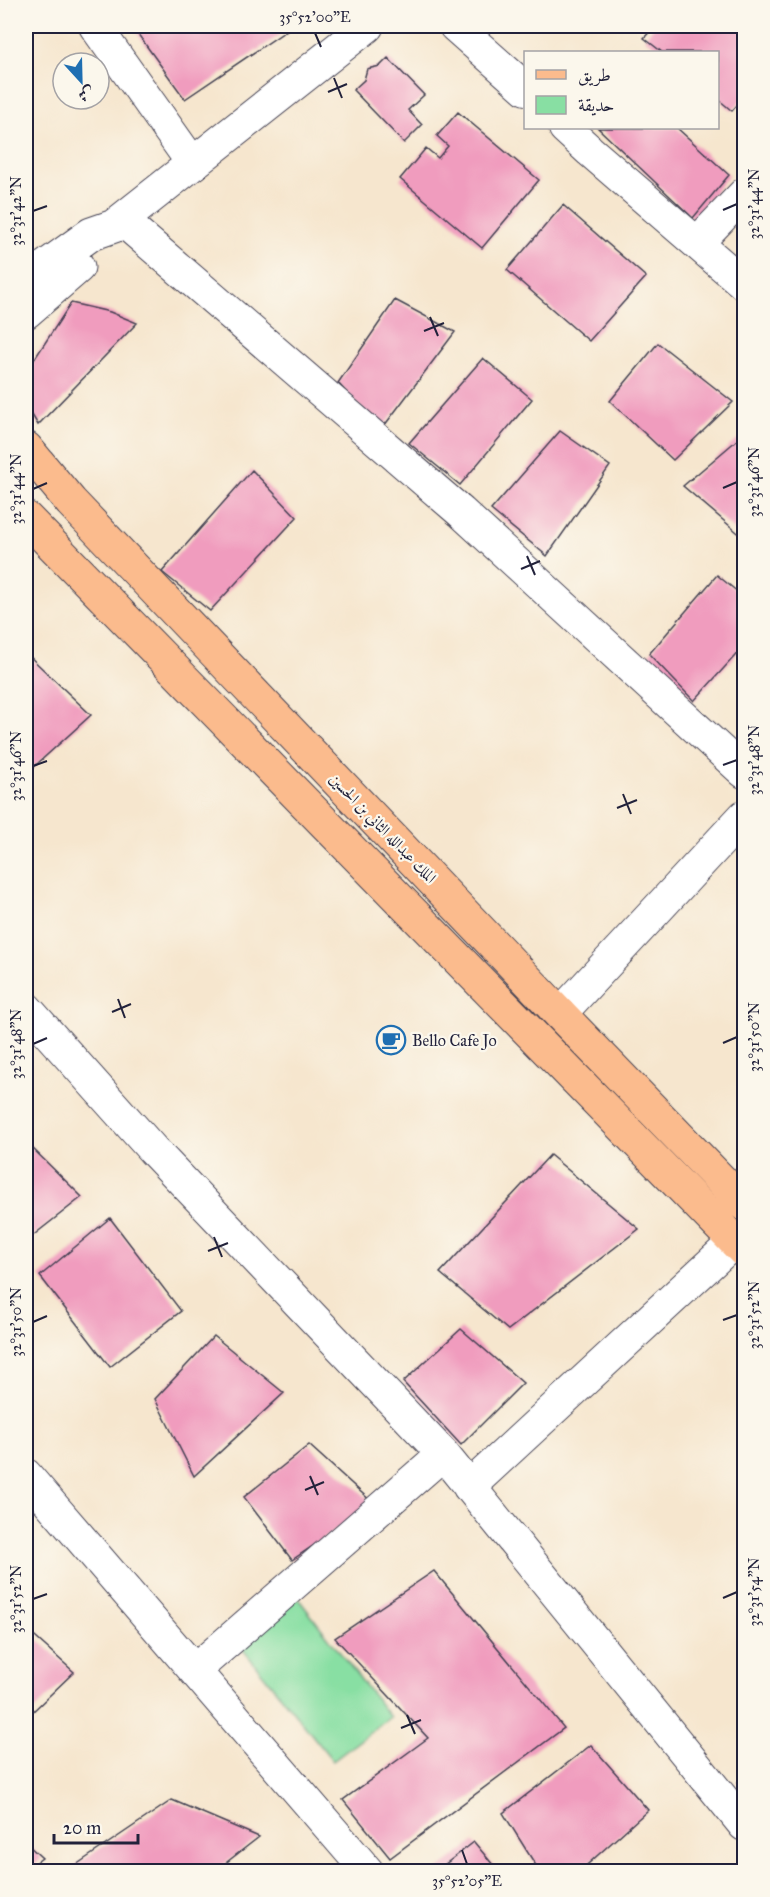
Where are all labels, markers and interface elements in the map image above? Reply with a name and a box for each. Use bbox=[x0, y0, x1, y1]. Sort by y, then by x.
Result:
text: 35°52'00"E bbox=[279, 8, 351, 26]
north arrow bbox=[51, 51, 111, 111]
legend bbox=[524, 51, 719, 129]
text: طريق bbox=[578, 64, 611, 87]
text: ش bbox=[76, 83, 97, 106]
text: حديقة bbox=[578, 94, 614, 116]
text: 32°31'44"N bbox=[745, 168, 763, 239]
text: 32°31'42"N bbox=[7, 176, 25, 246]
text: 32°31'46"N bbox=[745, 447, 763, 517]
text: 32°31'44"N bbox=[7, 453, 25, 524]
text: 32°31'48"N bbox=[745, 724, 763, 795]
text: 32°31'46"N bbox=[7, 731, 25, 801]
street label: الملك عبدالله الثاني بن الحسين bbox=[323, 769, 440, 889]
text: 32°31'50"N bbox=[745, 1002, 763, 1072]
text: 32°31'48"N bbox=[7, 1008, 25, 1079]
cafe icon: Bello Cafe Jo bbox=[375, 1024, 407, 1056]
place label: Bello Cafe Jo bbox=[412, 1031, 497, 1051]
text: 32°31'52"N bbox=[745, 1280, 763, 1349]
text: 32°31'50"N bbox=[7, 1287, 25, 1357]
text: 32°31'54"N bbox=[745, 1557, 763, 1627]
text: 32°31'52"N bbox=[7, 1564, 25, 1633]
scale bar bbox=[54, 1807, 138, 1845]
text: 20 m bbox=[63, 1817, 101, 1839]
text: 35°52'05"E bbox=[432, 1872, 502, 1890]

